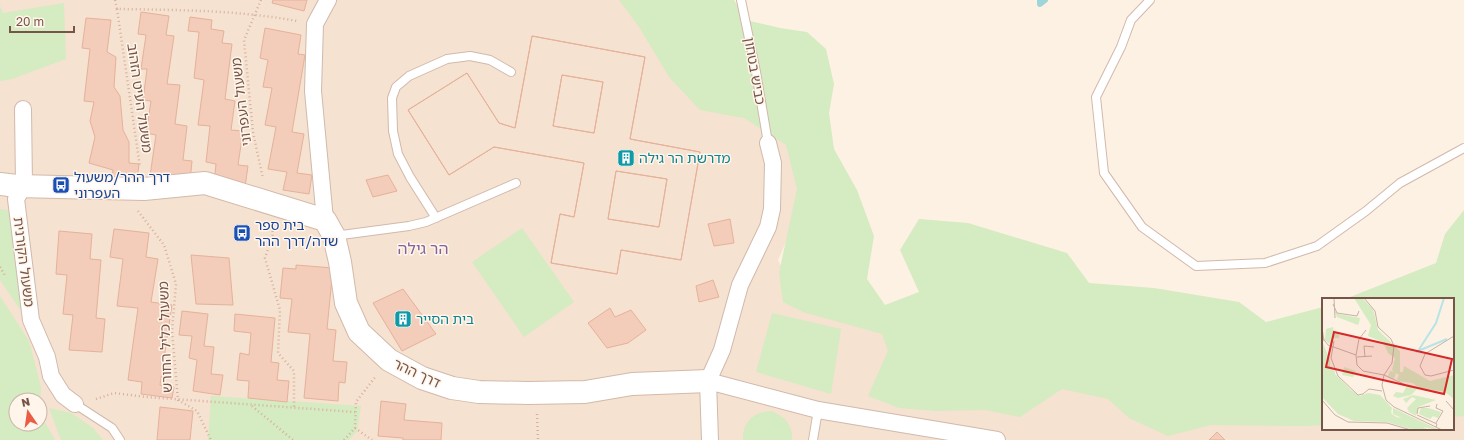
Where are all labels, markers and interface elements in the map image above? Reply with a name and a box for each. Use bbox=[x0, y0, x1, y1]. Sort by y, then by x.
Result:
scale bar bbox=[10, 8, 74, 34]
text: 20 m bbox=[16, 14, 44, 29]
street label: כביש בטחון bbox=[741, 36, 770, 106]
street label: משעול העיט הזהוב bbox=[124, 42, 157, 154]
street label: משעול העפרוני bbox=[227, 57, 254, 147]
building icon: מדרשת הר גילה bbox=[616, 148, 636, 168]
place label: מדרשת הר גילה bbox=[639, 149, 731, 166]
place label: דרך ההר/משעול העפרוני bbox=[74, 168, 171, 201]
bus stop icon: דרך ההר/משעול העפרוני bbox=[51, 175, 71, 195]
street label: משעול הקורנית bbox=[11, 216, 38, 308]
place label: בית ספר שדה/דרך ההר bbox=[255, 216, 338, 249]
bus stop icon: בית ספר שדה/דרך ההר bbox=[232, 223, 252, 243]
district label: הר גילה bbox=[398, 238, 448, 258]
street label: משעול כליל החורש bbox=[154, 281, 175, 393]
inset map bbox=[1322, 298, 1454, 430]
building icon: בית הסייר bbox=[393, 309, 413, 329]
place label: בית הסייר bbox=[416, 310, 474, 327]
street label: דרך ההר bbox=[391, 354, 444, 391]
north arrow bbox=[8, 392, 48, 432]
text: N bbox=[20, 394, 31, 409]

